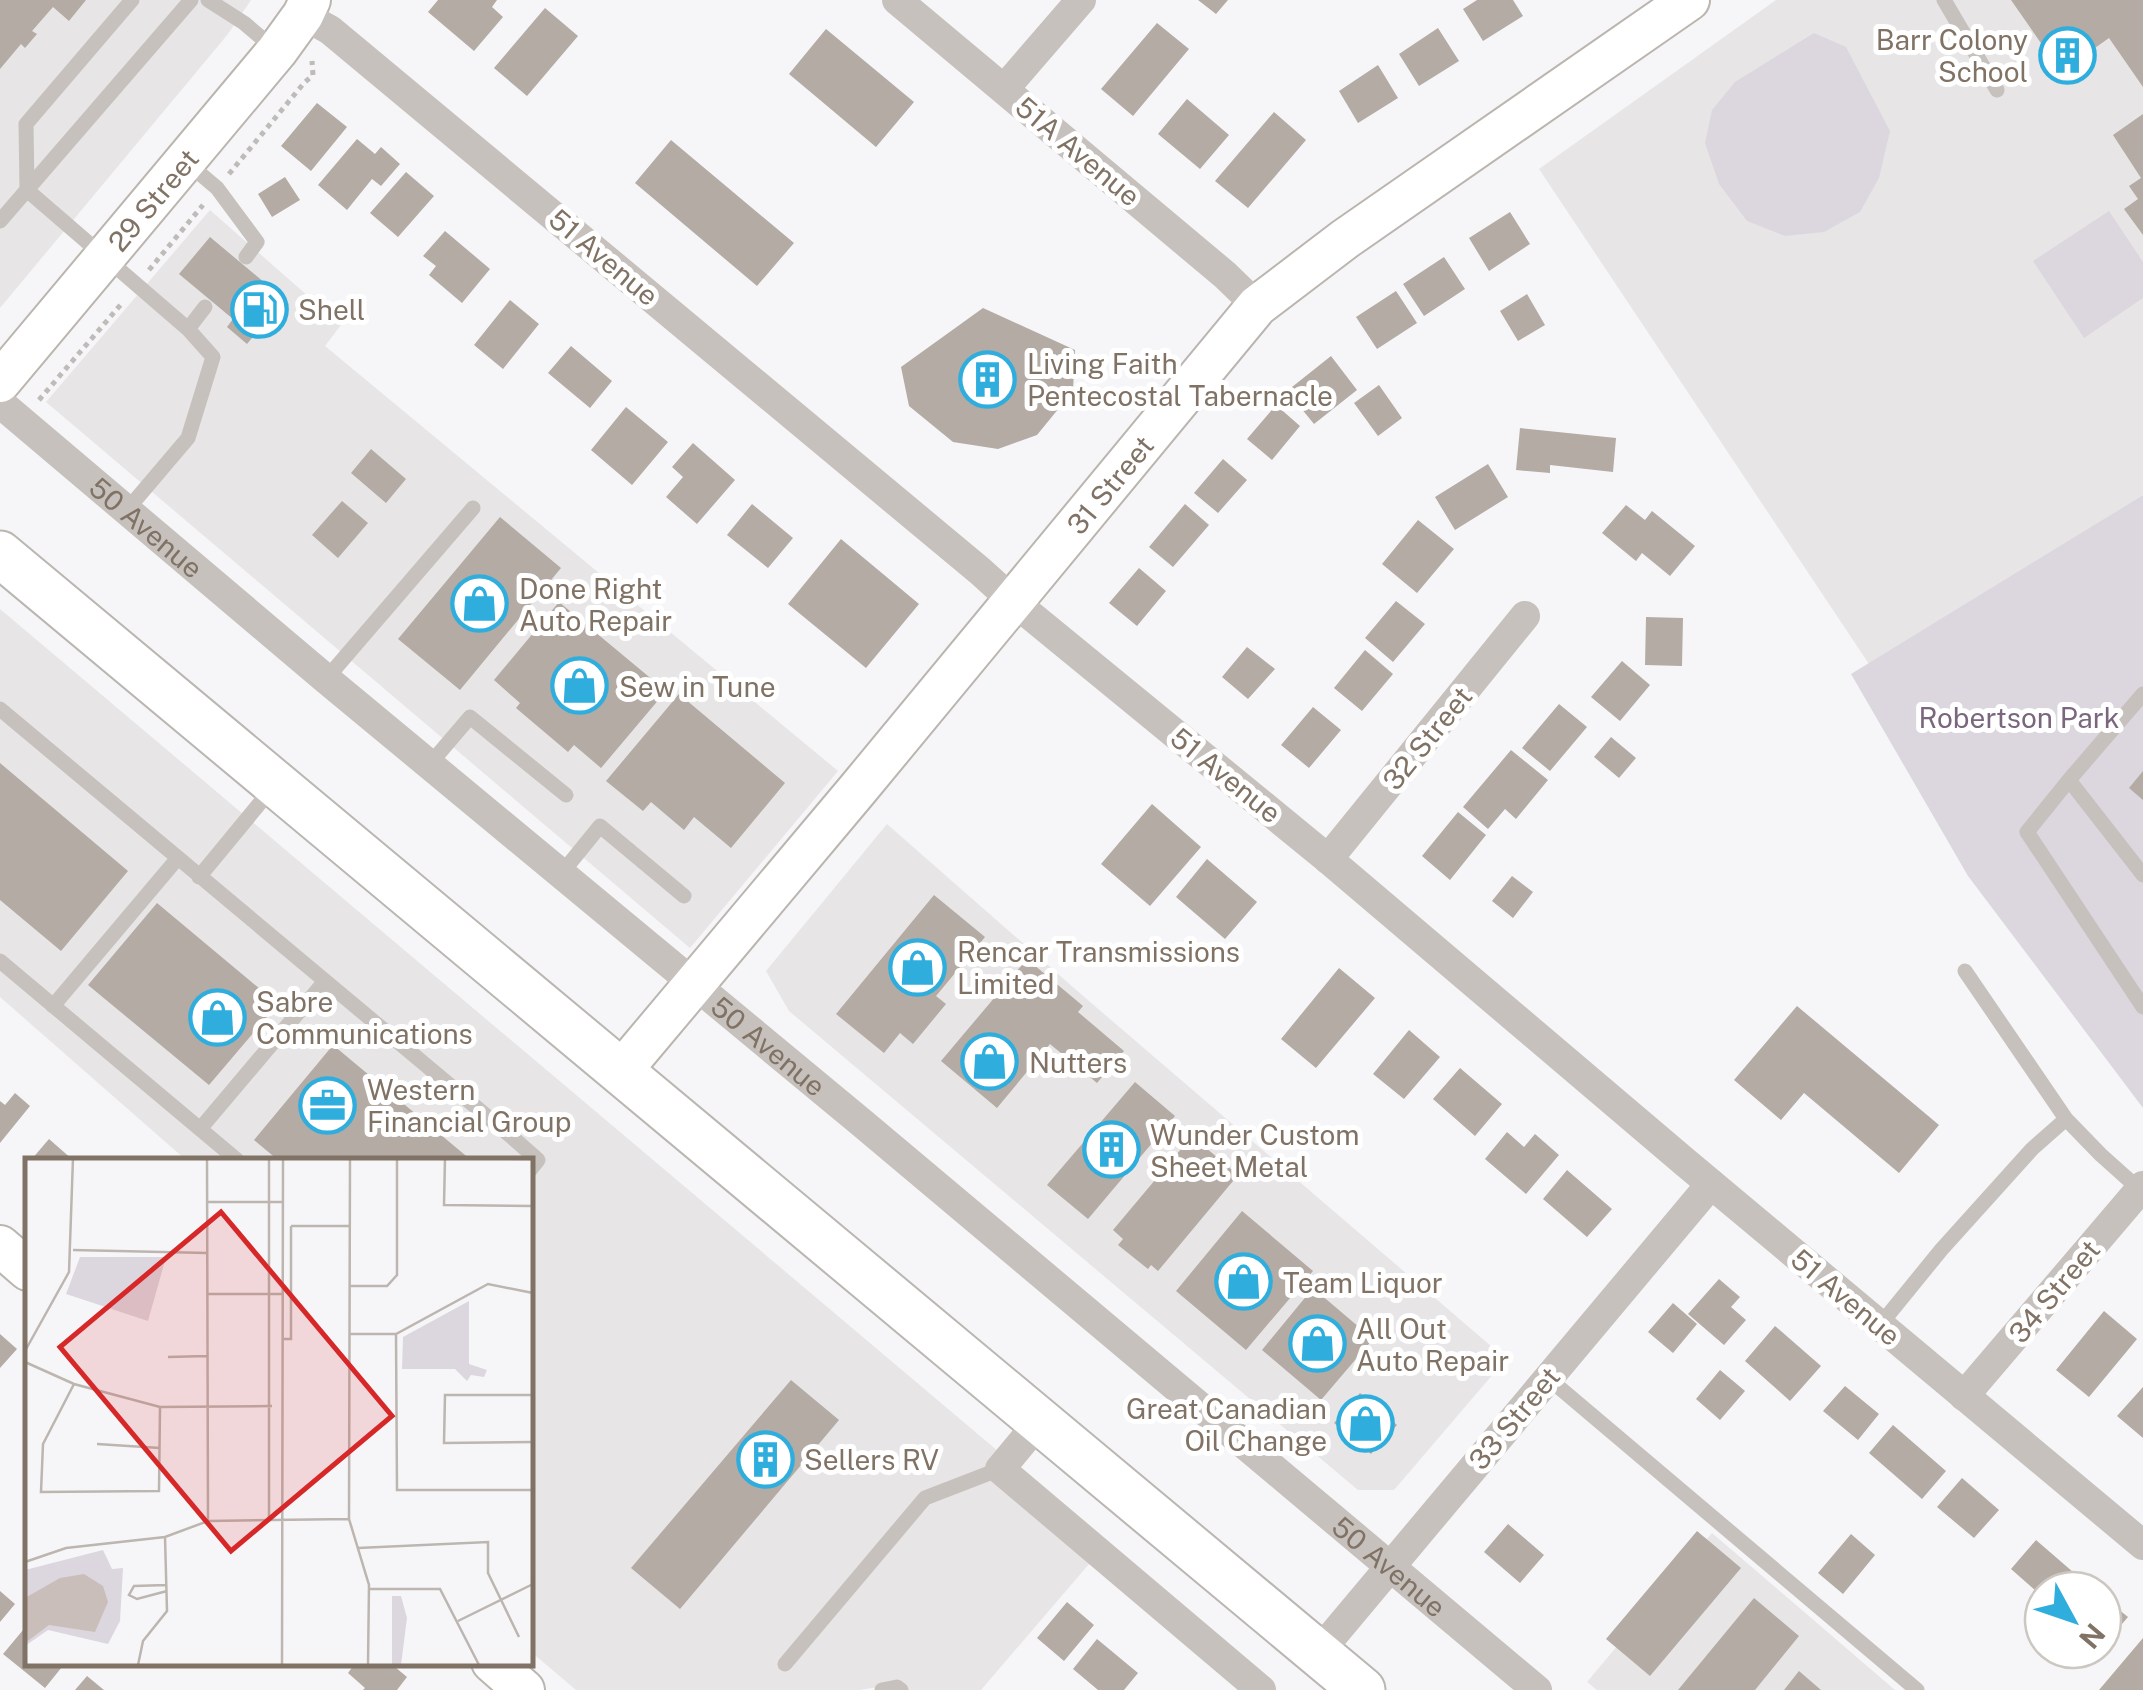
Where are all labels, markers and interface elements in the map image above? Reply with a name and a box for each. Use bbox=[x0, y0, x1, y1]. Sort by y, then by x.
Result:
place label: Barr Colony School bbox=[1876, 23, 2028, 88]
building icon: Barr Colony School bbox=[2037, 25, 2097, 85]
street label: 51A Avenue bbox=[1009, 89, 1147, 213]
street label: 29 Street bbox=[101, 142, 205, 257]
street label: 51 Avenue bbox=[543, 202, 665, 312]
fuel station icon: Shell bbox=[229, 279, 289, 339]
place label: Shell bbox=[298, 293, 365, 326]
place label: Living Faith Pentecostal Tabernacle bbox=[1027, 347, 1333, 412]
building icon: Living Faith Pentecostal Tabernacle bbox=[958, 349, 1018, 409]
street label: 31 Street bbox=[1059, 429, 1160, 540]
street label: 50 Avenue bbox=[83, 470, 210, 584]
place label: Done Right Auto Repair bbox=[519, 572, 672, 637]
shop icon: Done Right Auto Repair bbox=[450, 574, 510, 634]
shop icon: Sew in Tune bbox=[550, 656, 610, 716]
place label: Sew in Tune bbox=[619, 670, 776, 703]
street label: 32 Street bbox=[1375, 680, 1479, 796]
park label: Robertson Park bbox=[1919, 701, 2119, 734]
street label: 51 Avenue bbox=[1164, 721, 1288, 829]
place label: Rencar Transmissions Limited bbox=[957, 935, 1240, 1000]
shop icon: Rencar Transmissions Limited bbox=[888, 937, 948, 997]
place label: Sabre Communications bbox=[256, 985, 473, 1050]
shop icon: Sabre Communications bbox=[187, 987, 247, 1047]
street label: 50 Avenue bbox=[705, 989, 832, 1102]
shop icon: Nutters bbox=[960, 1032, 1020, 1092]
place label: Nutters bbox=[1029, 1046, 1127, 1079]
place label: Western Financial Group bbox=[367, 1073, 571, 1138]
office icon: Western Financial Group bbox=[298, 1075, 358, 1135]
place label: Wunder Custom Sheet Metal bbox=[1150, 1118, 1360, 1183]
building icon: Wunder Custom Sheet Metal bbox=[1081, 1120, 1141, 1180]
inset map bbox=[25, 1158, 532, 1665]
street label: 34 Street bbox=[2002, 1233, 2106, 1349]
street label: 51 Avenue bbox=[1785, 1242, 1907, 1352]
shop icon: Team Liquor bbox=[1214, 1252, 1274, 1312]
place label: Team Liquor bbox=[1283, 1266, 1443, 1299]
place label: All Out Auto Repair bbox=[1356, 1312, 1509, 1377]
shop icon: All Out Auto Repair bbox=[1287, 1314, 1347, 1374]
street label: 33 Street bbox=[1462, 1360, 1566, 1476]
place label: Great Canadian Oil Change bbox=[1126, 1392, 1327, 1457]
shop icon: Great Canadian Oil Change bbox=[1336, 1394, 1396, 1454]
building icon: Sellers RV bbox=[735, 1429, 795, 1489]
place label: Sellers RV bbox=[804, 1443, 939, 1476]
street label: 50 Avenue bbox=[1326, 1509, 1453, 1623]
north arrow bbox=[2023, 1570, 2123, 1670]
text: N bbox=[2073, 1617, 2112, 1655]

